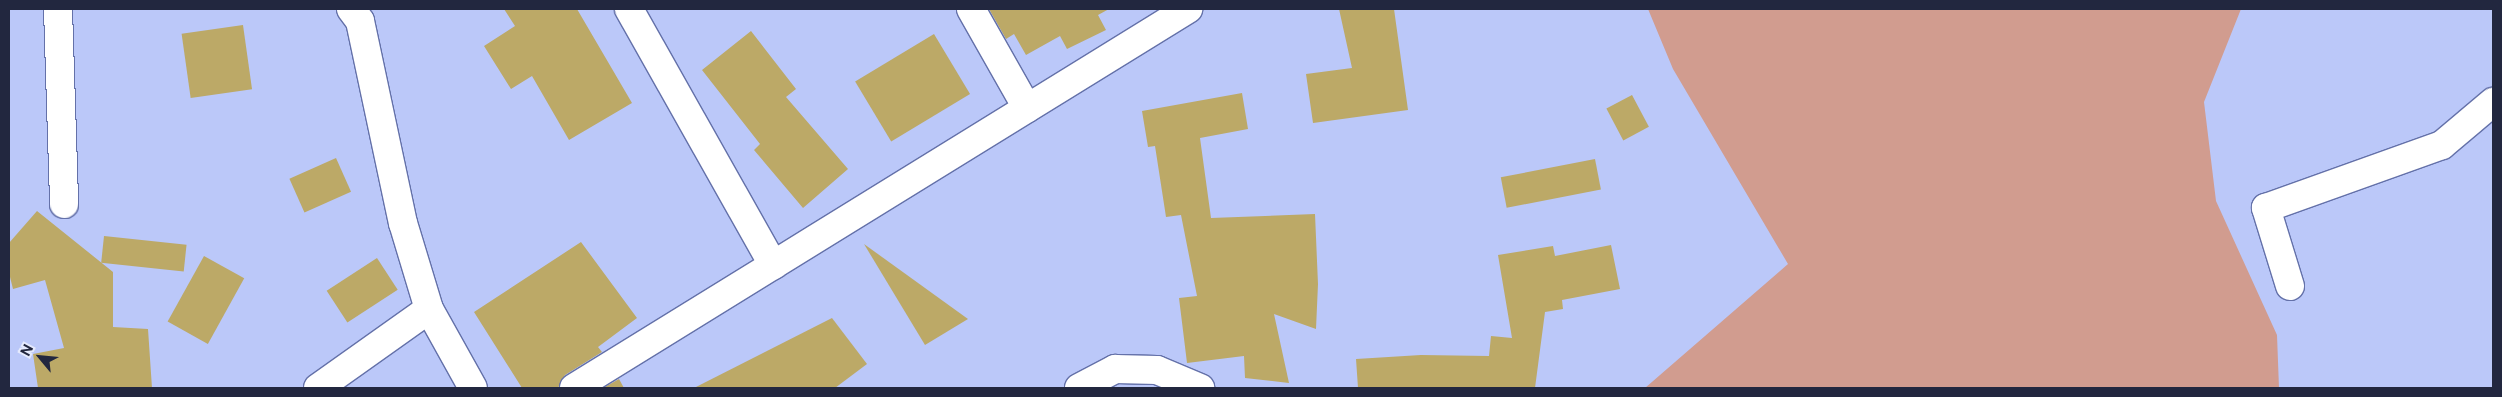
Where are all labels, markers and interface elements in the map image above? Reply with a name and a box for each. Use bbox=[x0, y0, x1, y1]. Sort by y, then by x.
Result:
north arrow bbox=[15, 332, 65, 382]
text: N bbox=[17, 341, 36, 359]

